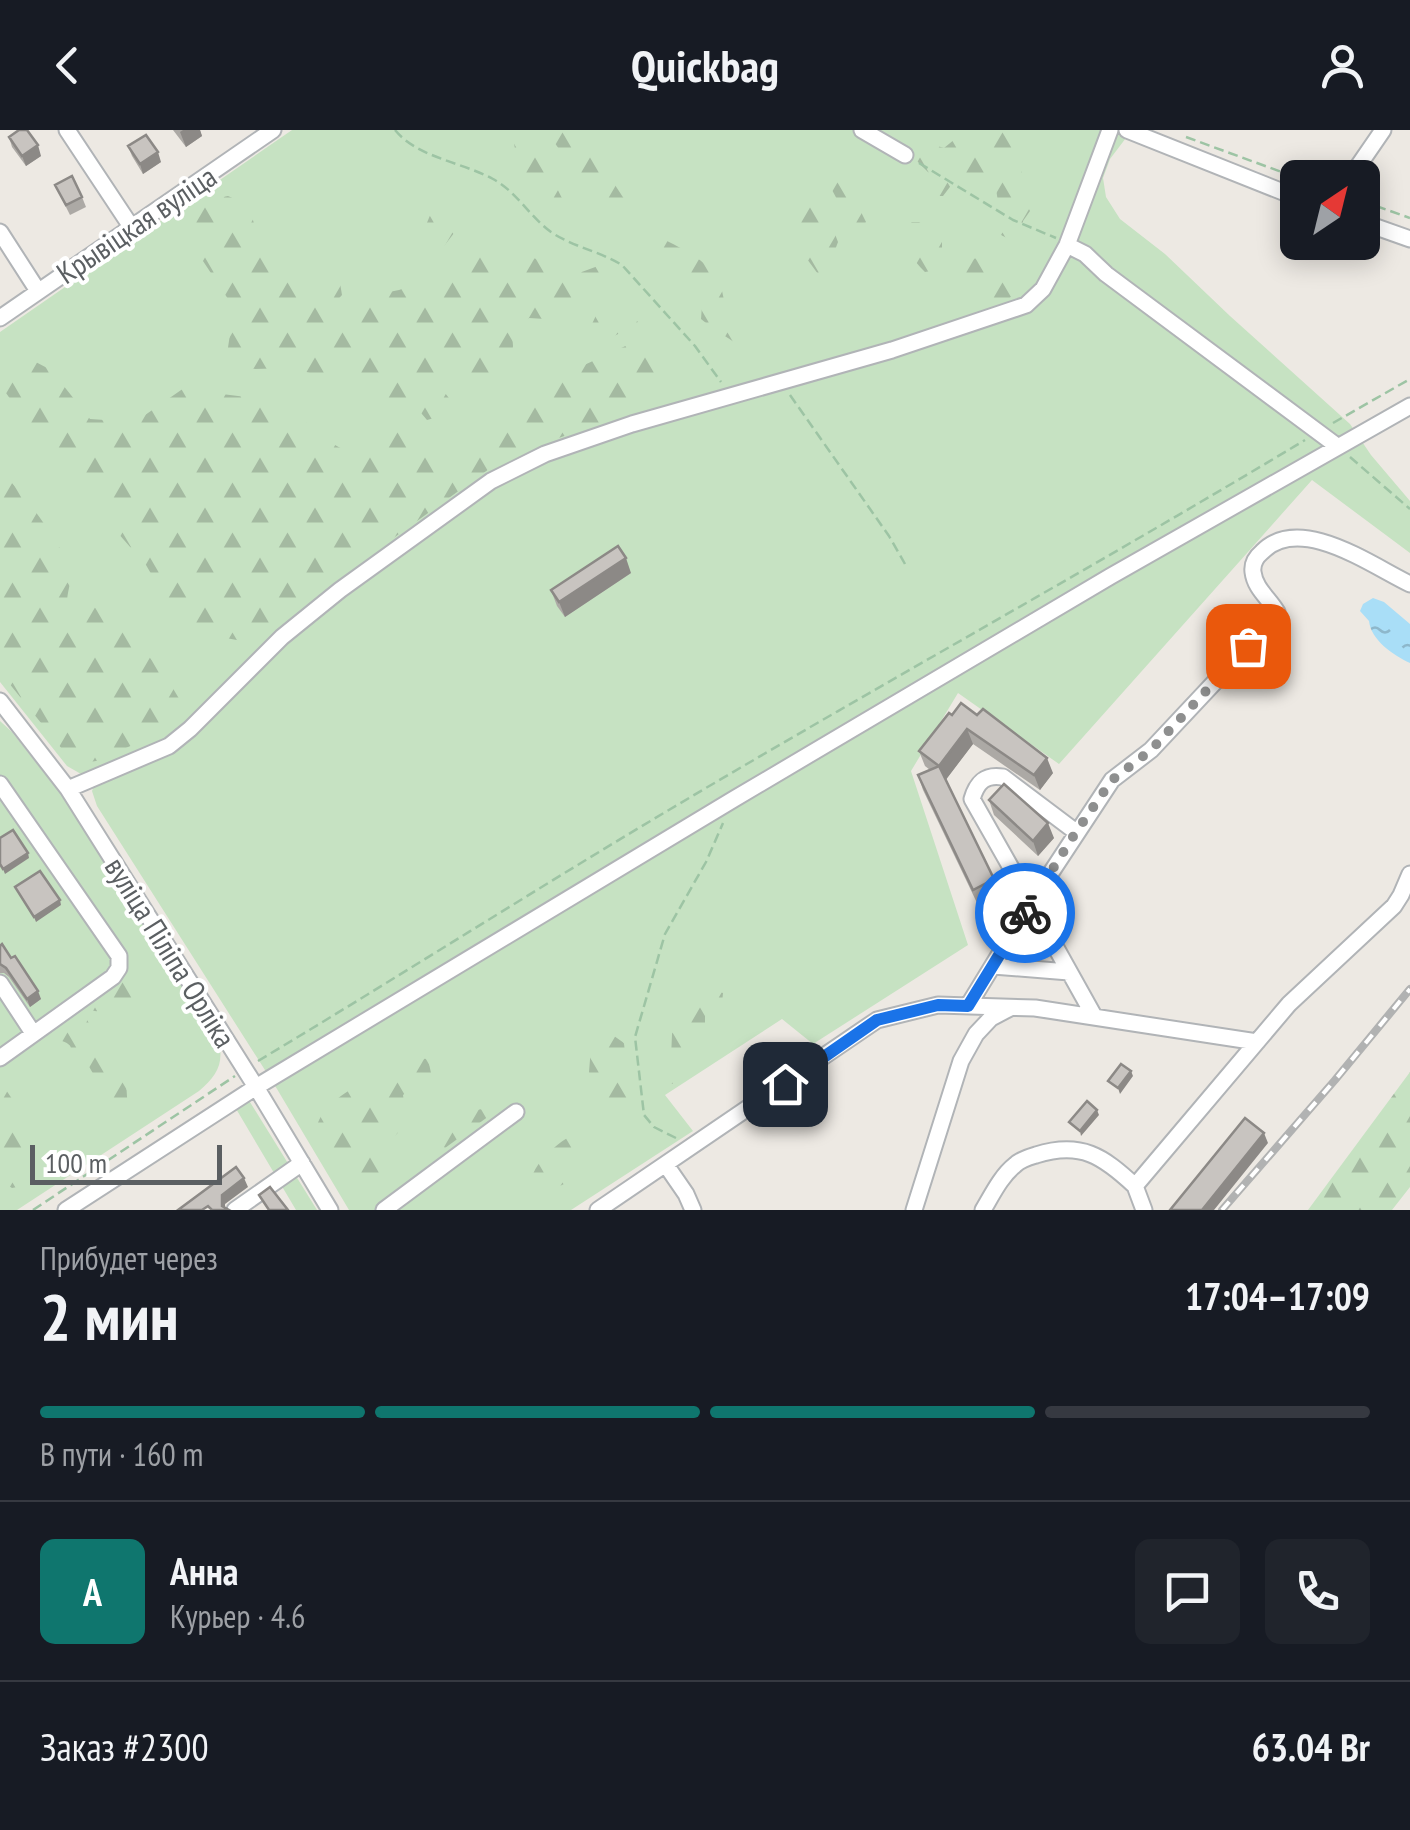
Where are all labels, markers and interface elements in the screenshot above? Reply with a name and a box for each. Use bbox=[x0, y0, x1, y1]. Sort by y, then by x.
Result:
text: Quickbag bbox=[631, 36, 779, 94]
icon: back bbox=[40, 38, 95, 93]
icon: person bbox=[1315, 38, 1370, 93]
street label: Крывіцкая вуліца bbox=[49, 156, 223, 292]
north arrow bbox=[1280, 160, 1380, 260]
map controls bbox=[1280, 160, 1380, 260]
pin bbox=[1206, 604, 1291, 689]
icon: bag bbox=[1221, 619, 1276, 674]
street label: вуліца Піліпа Орліка bbox=[97, 849, 245, 1055]
courier bbox=[975, 863, 1075, 963]
icon: bike bbox=[998, 886, 1053, 941]
pin bbox=[743, 1042, 828, 1127]
icon: home bbox=[758, 1057, 813, 1112]
scale bar bbox=[30, 1140, 222, 1184]
text: 100 m bbox=[45, 1144, 107, 1181]
text: Прибудет через bbox=[40, 1237, 218, 1279]
text: 17:04–17:09 bbox=[1185, 1271, 1370, 1320]
text: 2 мин bbox=[40, 1274, 179, 1358]
text: В пути · 160 m bbox=[40, 1433, 203, 1475]
button: chat bbox=[1135, 1539, 1240, 1644]
button: phone bbox=[1265, 1539, 1370, 1644]
text: Анна bbox=[170, 1546, 238, 1595]
text: А bbox=[83, 1567, 102, 1616]
text: Курьер · 4.6 bbox=[170, 1595, 305, 1637]
text: Заказ #2300 bbox=[40, 1722, 209, 1771]
text: 63.04 Br bbox=[1252, 1722, 1370, 1771]

